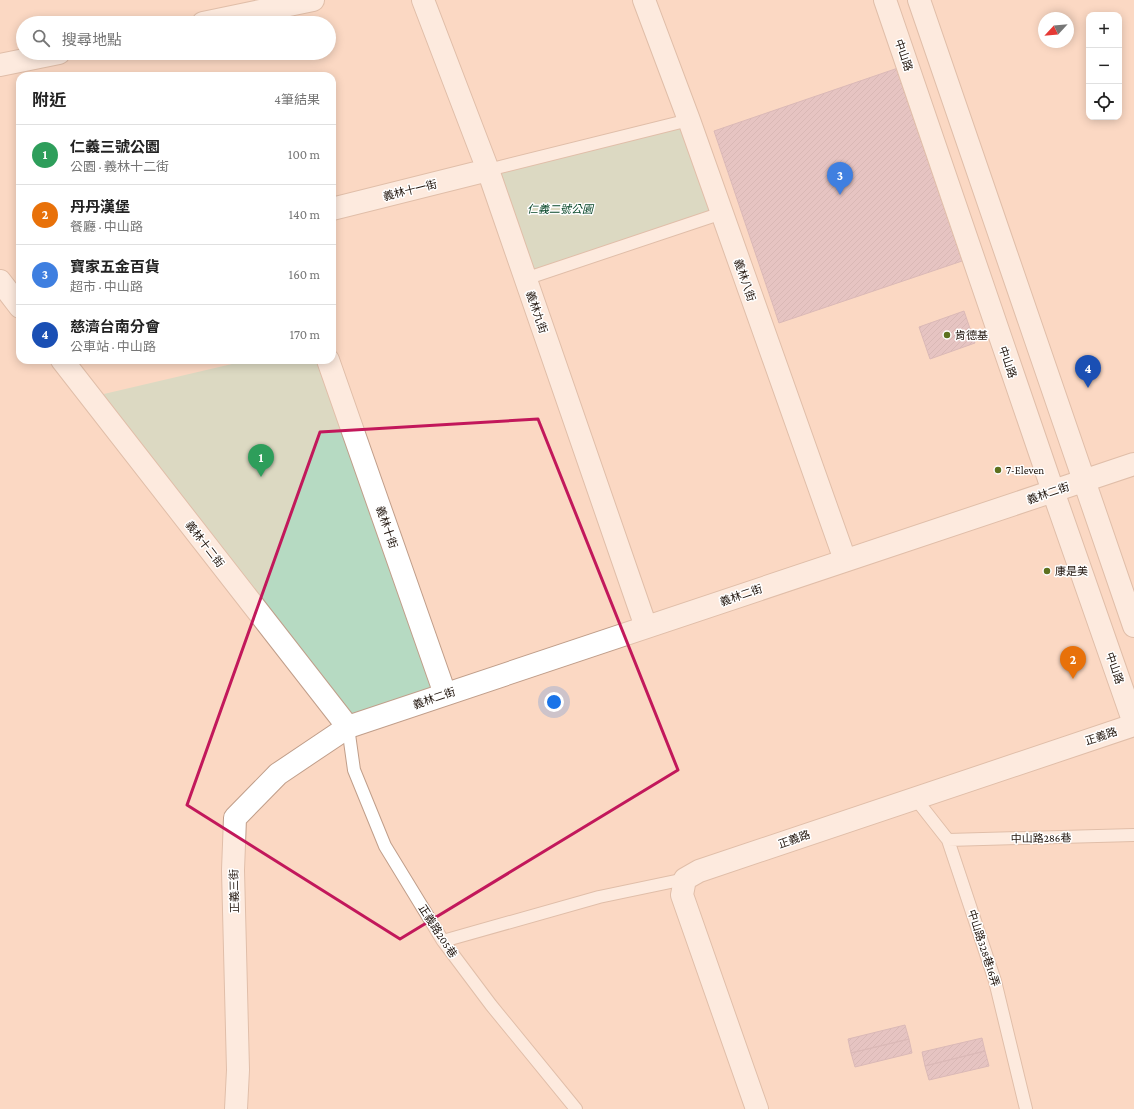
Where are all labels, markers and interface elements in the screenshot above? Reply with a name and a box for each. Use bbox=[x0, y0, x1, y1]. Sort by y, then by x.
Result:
north arrow bbox=[1038, 12, 1074, 48]
map controls bbox=[1086, 12, 1122, 120]
button: + bbox=[1086, 12, 1122, 48]
search box bbox=[16, 16, 336, 60]
icon: search bbox=[30, 27, 52, 49]
text: 搜尋地點 bbox=[62, 32, 122, 48]
street label: 中山路 bbox=[893, 37, 915, 73]
button: − bbox=[1086, 48, 1122, 84]
button: locate bbox=[1086, 84, 1122, 120]
text: 附近 bbox=[32, 91, 66, 110]
text: 4筆結果 bbox=[274, 92, 320, 107]
text: 仁義三號公園 bbox=[70, 139, 160, 155]
text: 1 bbox=[43, 147, 47, 162]
text: 100 m bbox=[288, 147, 320, 162]
text: 公園 · 義林十二街 bbox=[70, 159, 169, 174]
pin: 3 bbox=[827, 162, 853, 195]
street label: 義林十一街 bbox=[382, 178, 438, 202]
text: 丹丹漢堡 bbox=[70, 199, 130, 215]
park label: 仁義二號公園 bbox=[527, 203, 595, 215]
text: 2 bbox=[42, 207, 48, 222]
text: 140 m bbox=[289, 207, 320, 222]
text: 餐廳 · 中山路 bbox=[70, 219, 143, 234]
street label: 義林八街 bbox=[732, 257, 758, 303]
text: 寶家五金百貨 bbox=[70, 259, 160, 275]
text: 3 bbox=[42, 267, 48, 282]
text: 160 m bbox=[289, 267, 320, 282]
text: 超市 · 中山路 bbox=[70, 279, 143, 294]
street label: 義林九街 bbox=[524, 289, 550, 335]
text: 慈濟台南分會 bbox=[70, 319, 160, 335]
text: 4 bbox=[41, 327, 49, 342]
text: 170 m bbox=[290, 327, 320, 342]
place label: 肯德基 bbox=[955, 329, 988, 341]
marker: 肯德基 bbox=[942, 330, 952, 340]
text: 公車站 · 中山路 bbox=[70, 339, 156, 354]
street label: 中山路 bbox=[997, 344, 1019, 380]
pin: 4 bbox=[1075, 355, 1101, 388]
pin: 1 bbox=[248, 444, 274, 477]
place label: 7-Eleven bbox=[1006, 464, 1044, 476]
marker: 7-Eleven bbox=[993, 465, 1003, 475]
street label: 義林二街 bbox=[1025, 480, 1071, 506]
street label: 義林十街 bbox=[374, 504, 400, 550]
street label: 義林十二街 bbox=[183, 519, 227, 569]
place label: 康是美 bbox=[1055, 565, 1088, 577]
marker: 康是美 bbox=[1042, 566, 1052, 576]
street label: 義林二街 bbox=[718, 582, 764, 608]
pin: 2 bbox=[1060, 646, 1086, 679]
street label: 中山路 bbox=[1104, 650, 1126, 686]
street label: 義林二街 bbox=[411, 685, 457, 711]
your location bbox=[544, 692, 564, 712]
street label: 正義路 bbox=[1083, 725, 1119, 747]
street label: 正義路 bbox=[776, 828, 812, 850]
street label: 中山路286巷 bbox=[1011, 831, 1071, 845]
street label: 正義三街 bbox=[228, 869, 240, 913]
street label: 正義路205巷 bbox=[416, 902, 460, 960]
street label: 中山路328巷16弄 bbox=[966, 908, 1002, 988]

